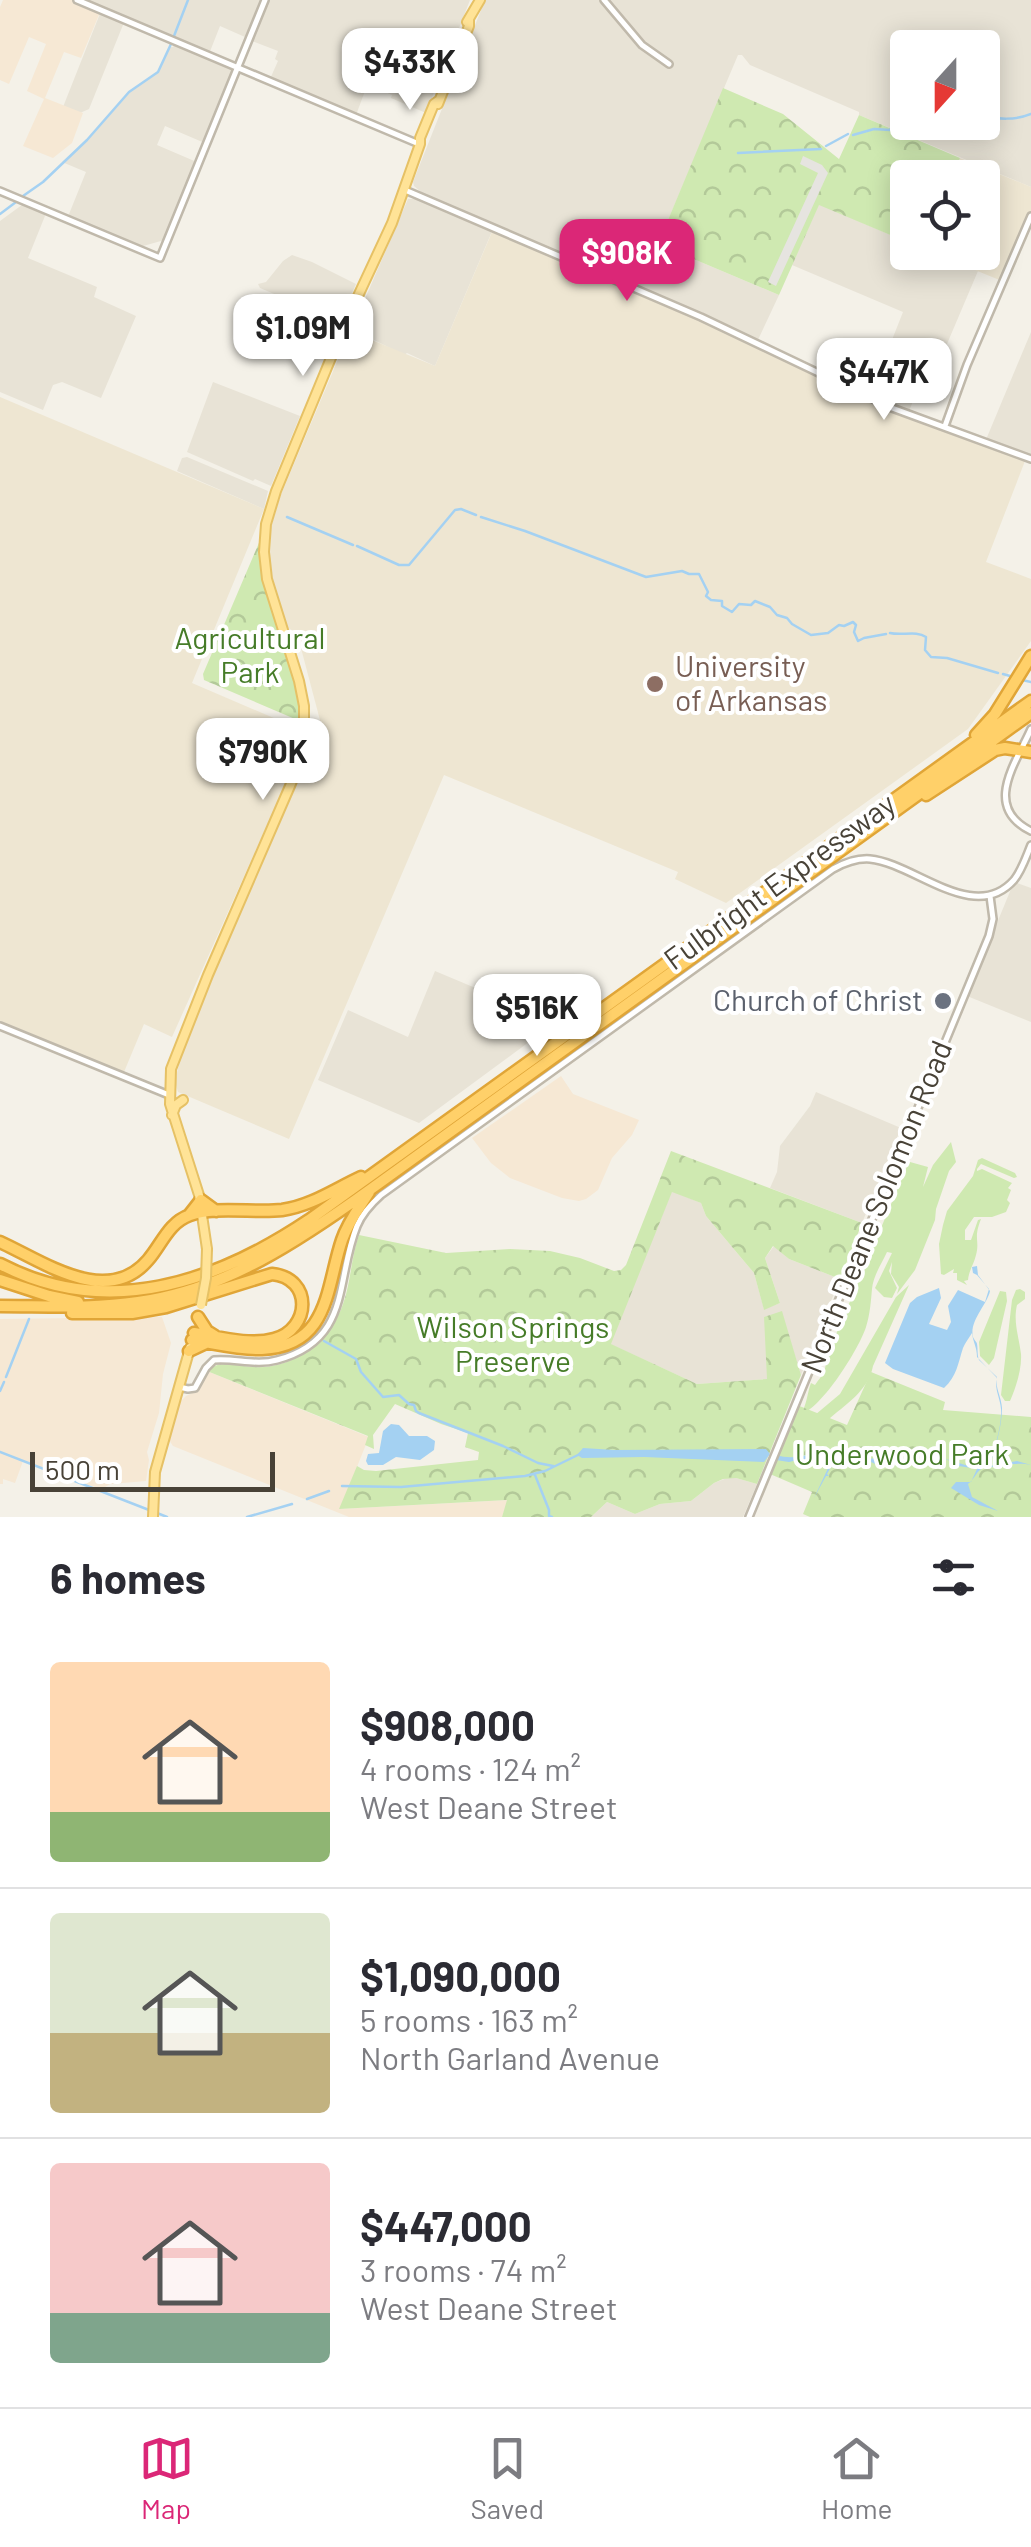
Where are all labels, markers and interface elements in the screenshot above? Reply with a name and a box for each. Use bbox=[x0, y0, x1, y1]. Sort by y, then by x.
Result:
pin: $433K bbox=[340, 28, 480, 113]
north arrow bbox=[890, 30, 1000, 140]
map controls bbox=[890, 30, 1000, 270]
text: $433K bbox=[364, 41, 456, 79]
button: locate bbox=[890, 160, 1000, 270]
pin: $908K bbox=[557, 219, 697, 304]
text: $908K bbox=[582, 232, 672, 270]
pin: $1.09M bbox=[222, 294, 384, 379]
text: $1.09M bbox=[255, 307, 351, 345]
pin: $447K bbox=[814, 338, 954, 423]
text: $447K bbox=[839, 351, 929, 389]
park label: Agricultural Park bbox=[175, 619, 325, 689]
place label: University of Arkansas bbox=[675, 647, 827, 717]
marker: University of Arkansas bbox=[644, 673, 666, 695]
pin: $790K bbox=[193, 718, 333, 803]
text: $790K bbox=[218, 731, 308, 769]
street label: Fulbright Expressway bbox=[656, 784, 902, 976]
pin: $516K bbox=[467, 974, 607, 1059]
place label: Church of Christ bbox=[713, 981, 923, 1017]
text: $516K bbox=[495, 987, 579, 1025]
marker: Church of Christ bbox=[932, 990, 954, 1012]
street label: North Deane Solomon Road bbox=[792, 1035, 958, 1378]
park label: Wilson Springs Preserve bbox=[417, 1308, 609, 1378]
park label: Underwood Park bbox=[795, 1435, 1009, 1471]
scale bar bbox=[30, 1447, 275, 1492]
text: 500 m bbox=[45, 1452, 120, 1486]
icon: filters bbox=[926, 1550, 981, 1605]
text: 6 homes bbox=[50, 1552, 206, 1602]
text: $908,000 bbox=[360, 1699, 535, 1749]
icon: home bbox=[130, 1702, 250, 1822]
text: 4 rooms · 124 m² bbox=[360, 1749, 581, 1787]
text: West Deane Street bbox=[360, 1787, 618, 1825]
text: $1,090,000 bbox=[360, 1950, 561, 2000]
icon: home bbox=[130, 1953, 250, 2073]
text: 5 rooms · 163 m² bbox=[360, 2000, 578, 2038]
text: North Garland Avenue bbox=[360, 2038, 660, 2076]
text: $447,000 bbox=[360, 2200, 532, 2250]
icon: home bbox=[130, 2203, 250, 2323]
text: 3 rooms · 74 m² bbox=[360, 2250, 567, 2288]
text: West Deane Street bbox=[360, 2288, 618, 2326]
tab: Map bbox=[139, 2431, 194, 2525]
tab: Saved bbox=[471, 2431, 544, 2525]
tab: Home bbox=[821, 2431, 892, 2525]

